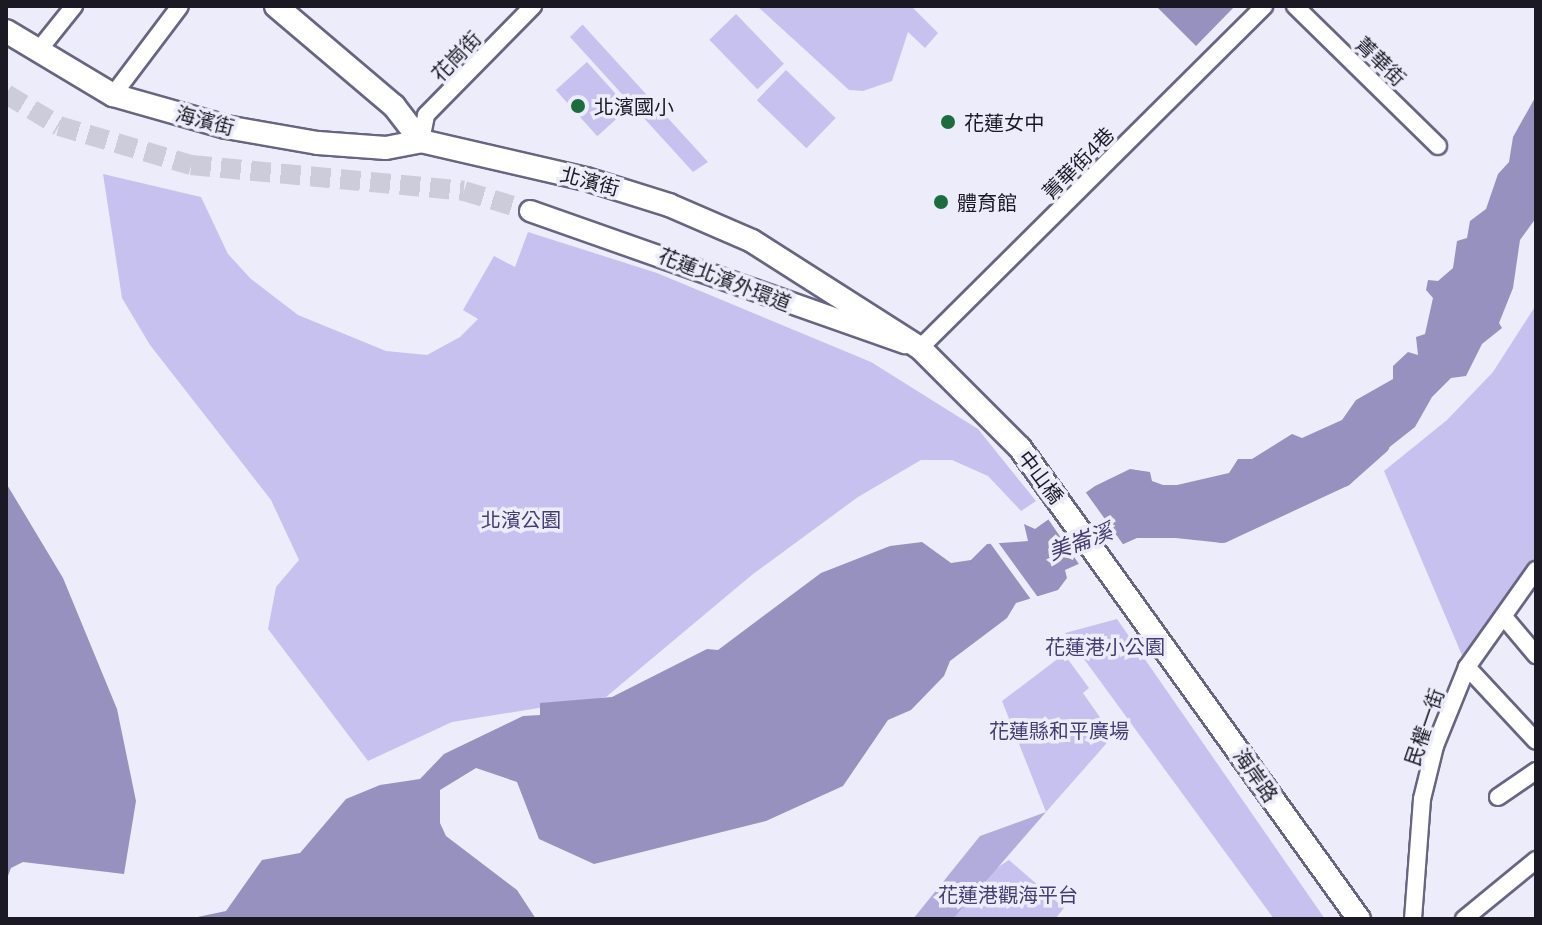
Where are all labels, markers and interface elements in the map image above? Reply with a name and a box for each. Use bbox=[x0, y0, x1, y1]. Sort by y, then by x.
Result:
street label: 花崗街 bbox=[427, 26, 485, 86]
street label: 菁華街 bbox=[1351, 32, 1411, 90]
place label: 北濱國小 bbox=[594, 94, 674, 118]
marker: 北濱國小 bbox=[569, 97, 587, 115]
street label: 海濱街 bbox=[173, 101, 237, 139]
place label: 花蓮女中 bbox=[964, 110, 1044, 134]
marker: 花蓮女中 bbox=[939, 113, 957, 131]
street label: 菁華街4巷 bbox=[1037, 122, 1119, 204]
street label: 北濱街 bbox=[558, 162, 622, 200]
place label: 體育館 bbox=[957, 190, 1017, 214]
marker: 體育館 bbox=[932, 193, 950, 211]
street label: 花蓮北濱外環道 bbox=[655, 243, 795, 315]
street label: 中山橋 bbox=[1013, 446, 1069, 508]
park label: 北濱公園 bbox=[481, 507, 561, 531]
water label: 美崙溪 bbox=[1044, 517, 1116, 565]
park label: 花蓮港小公園 bbox=[1045, 634, 1165, 658]
street label: 民權一街 bbox=[1400, 685, 1448, 769]
park label: 花蓮縣和平廣場 bbox=[989, 718, 1129, 742]
street label: 海岸路 bbox=[1229, 744, 1283, 806]
park label: 花蓮港觀海平台 bbox=[938, 882, 1078, 906]

